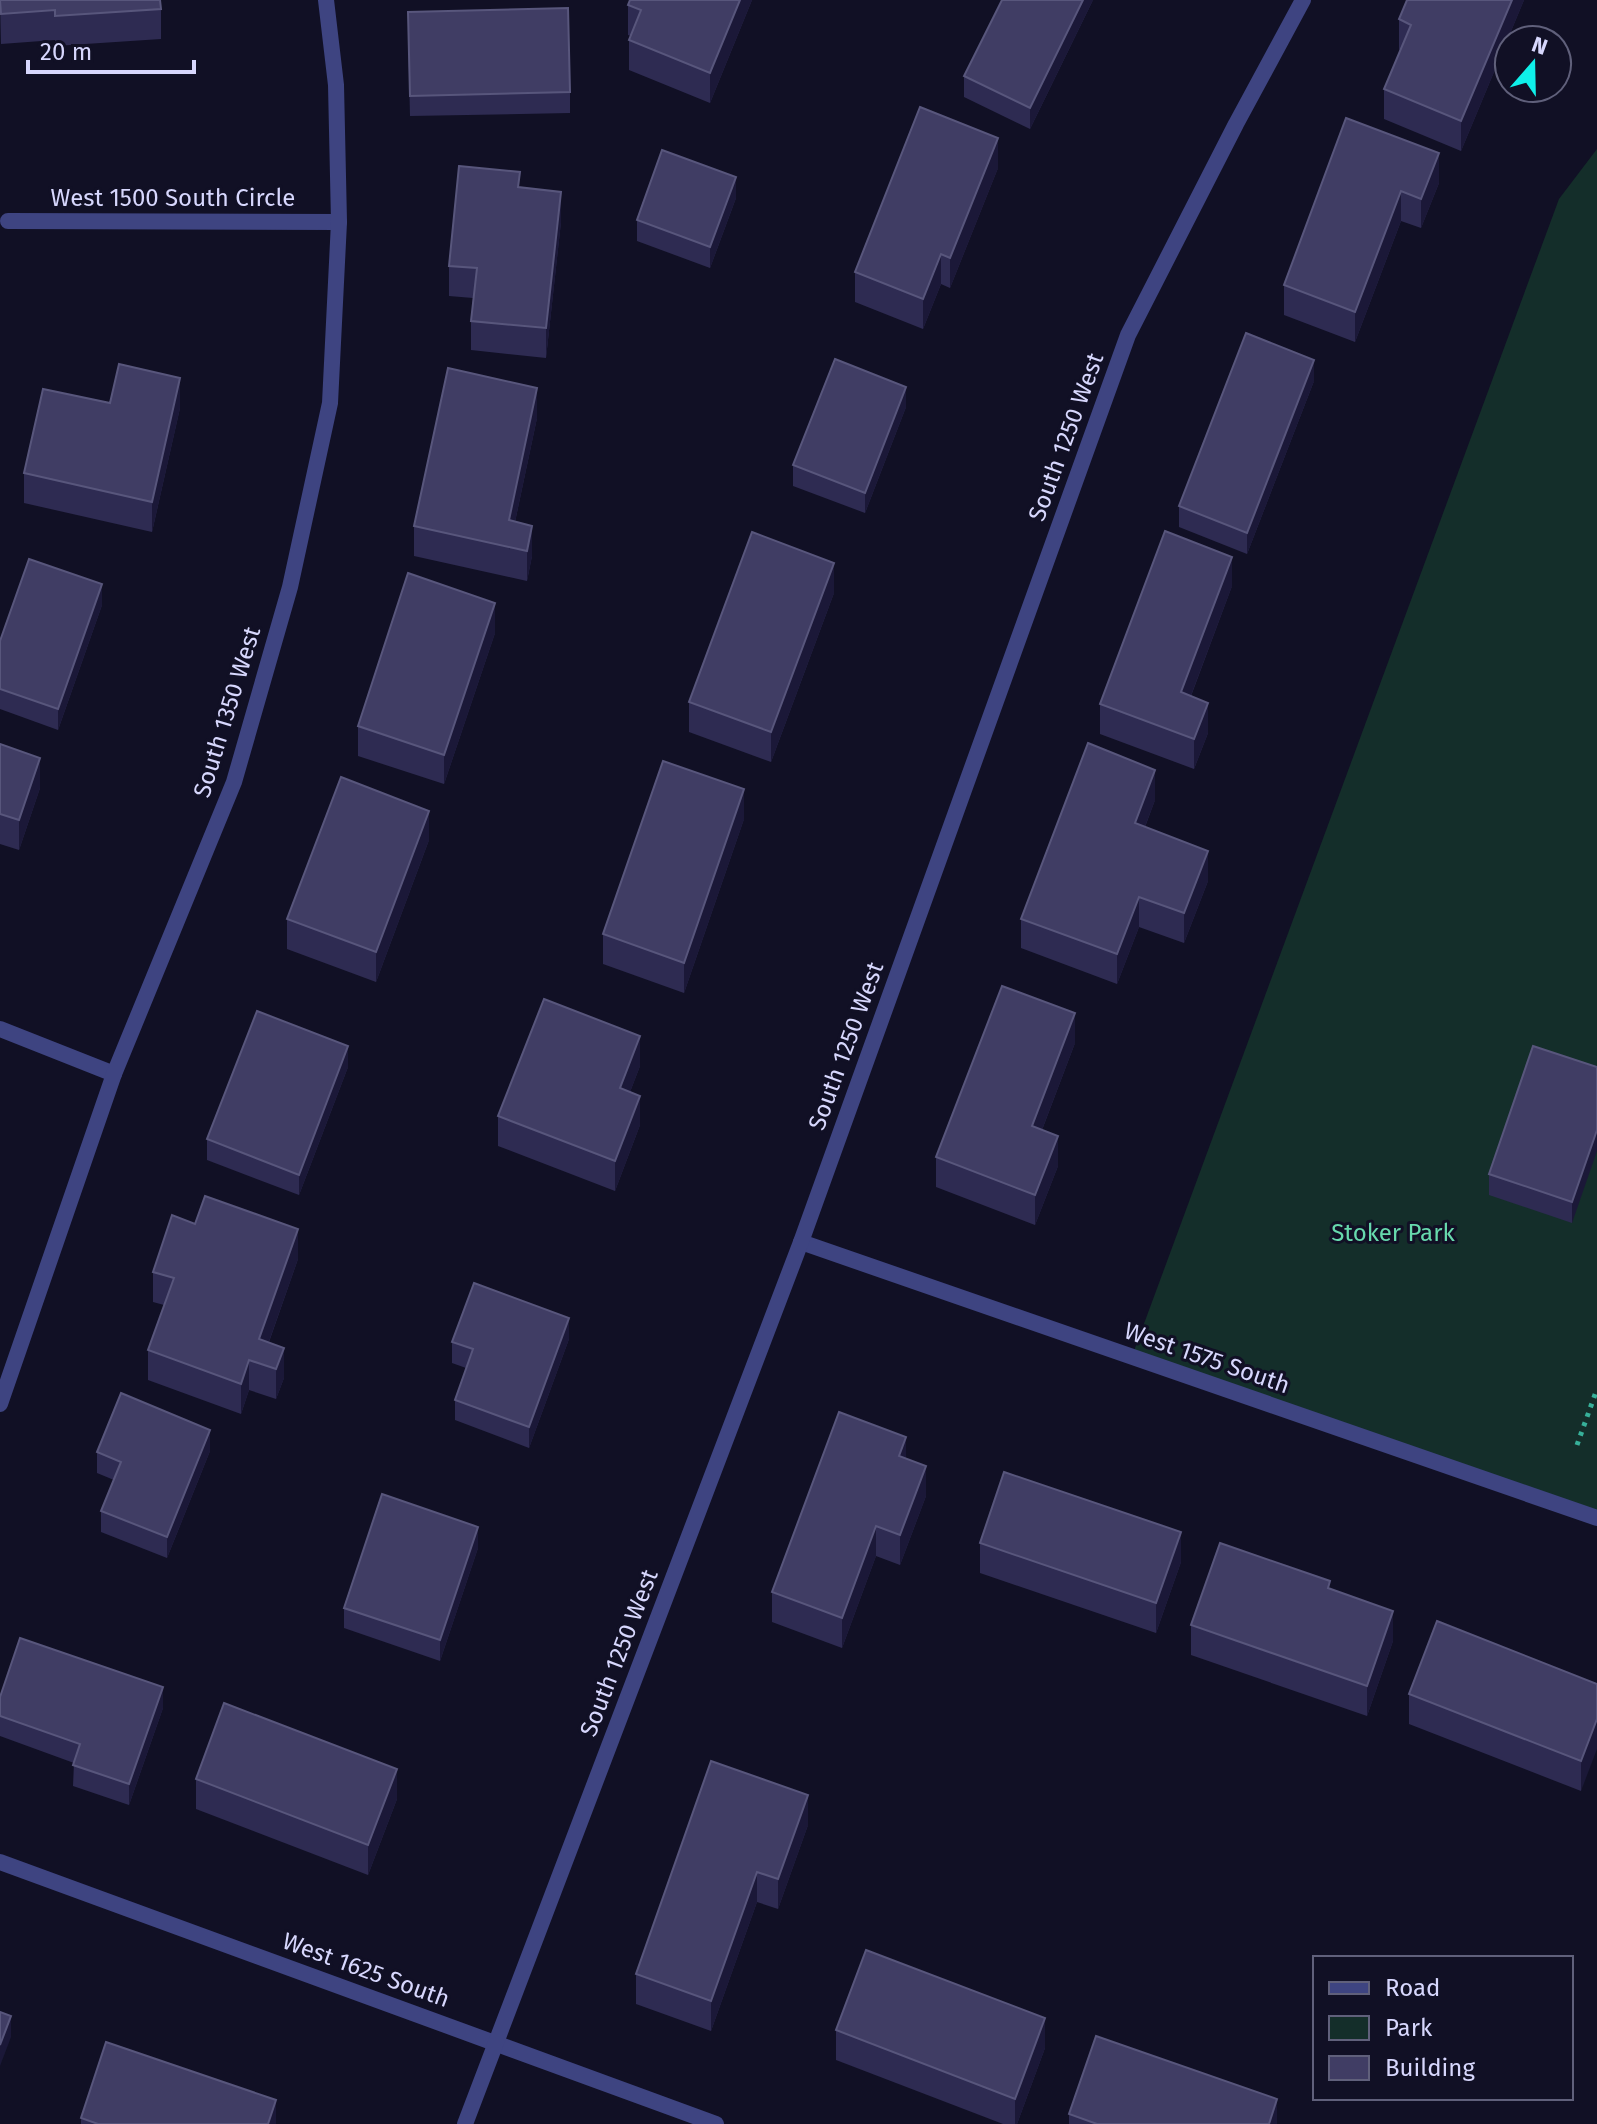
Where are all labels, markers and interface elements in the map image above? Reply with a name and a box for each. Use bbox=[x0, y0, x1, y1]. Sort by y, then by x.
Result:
scale bar bbox=[28, 24, 194, 74]
north arrow bbox=[1493, 24, 1573, 104]
text: N bbox=[1528, 30, 1551, 61]
text: 20 m bbox=[40, 38, 92, 66]
street label: West 1500 South Circle bbox=[51, 184, 295, 212]
street label: South 1250 West bbox=[1023, 349, 1109, 525]
street label: South 1350 West bbox=[188, 623, 266, 801]
street label: South 1250 West bbox=[803, 958, 889, 1134]
park label: Stoker Park bbox=[1331, 1219, 1455, 1247]
street label: West 1575 South bbox=[1121, 1317, 1293, 1399]
street label: South 1250 West bbox=[574, 1565, 664, 1741]
street label: West 1625 South bbox=[279, 1927, 453, 2013]
legend bbox=[1313, 1956, 1573, 2100]
text: Road bbox=[1385, 1974, 1440, 2002]
text: Park bbox=[1385, 2014, 1433, 2042]
text: Building bbox=[1385, 2054, 1475, 2082]

